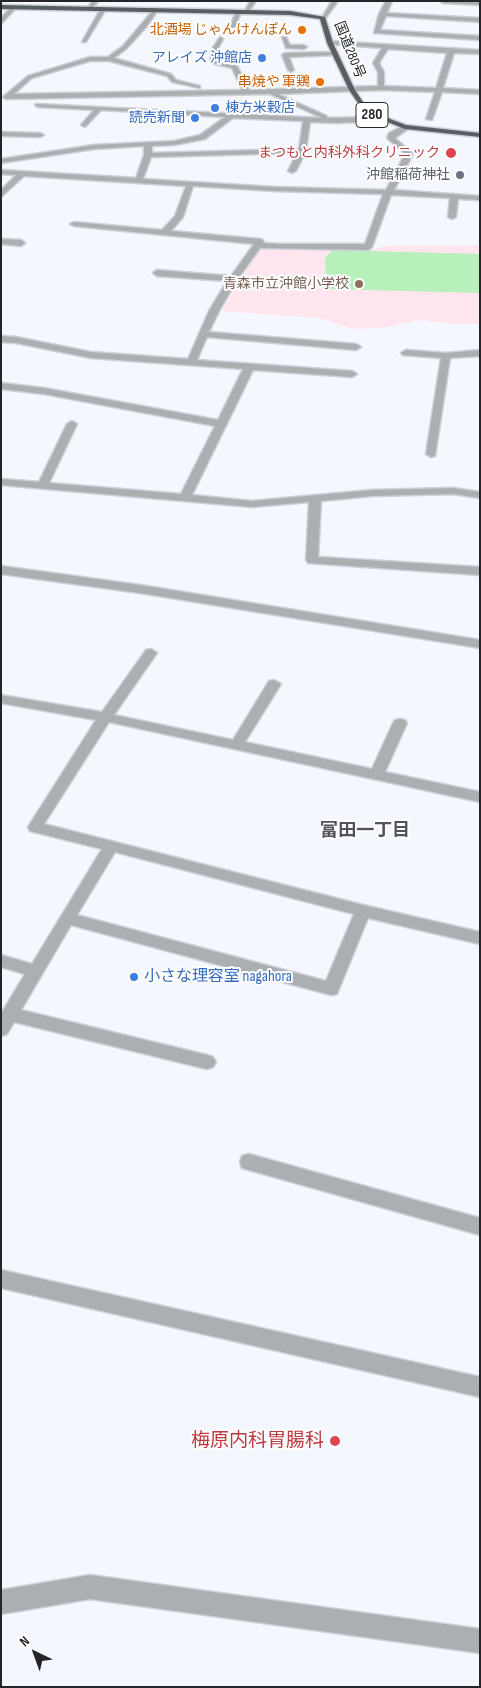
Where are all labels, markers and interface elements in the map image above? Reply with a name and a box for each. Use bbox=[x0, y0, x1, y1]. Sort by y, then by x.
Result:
street label: 国道280号 bbox=[330, 19, 368, 81]
place label: 北酒場 じゃんけんぽん bbox=[150, 22, 292, 38]
marker: 北酒場 じゃんけんぽん bbox=[296, 24, 308, 36]
place label: アレイズ 沖館店 bbox=[152, 50, 252, 66]
marker: アレイズ 沖館店 bbox=[256, 52, 268, 64]
place label: 串焼や 軍鶏 bbox=[238, 74, 310, 90]
marker: 串焼や 軍鶏 bbox=[314, 76, 326, 88]
place label: 棟方米穀店 bbox=[225, 100, 295, 116]
marker: 棟方米穀店 bbox=[209, 102, 221, 114]
road number: 280 bbox=[356, 102, 388, 128]
place label: 読売新聞 bbox=[129, 110, 185, 126]
marker: 読売新聞 bbox=[189, 112, 201, 124]
place label: まつもと内科外科クリニック bbox=[258, 145, 440, 161]
marker: まつもと内科外科クリニック bbox=[444, 146, 458, 160]
place label: 沖館稲荷神社 bbox=[366, 167, 450, 183]
marker: 沖館稲荷神社 bbox=[454, 169, 466, 181]
place label: 青森市立沖館小学校 bbox=[223, 276, 349, 292]
marker: 青森市立沖館小学校 bbox=[353, 278, 365, 290]
district label: 富田一丁目 bbox=[320, 820, 410, 842]
place label: 小さな理容室 nagahora bbox=[144, 967, 292, 987]
marker: 小さな理容室 nagahora bbox=[128, 971, 140, 983]
place label: 梅原内科胃腸科 bbox=[191, 1430, 324, 1452]
marker: 梅原内科胃腸科 bbox=[328, 1434, 342, 1448]
north arrow bbox=[10, 1628, 60, 1678]
text: N bbox=[16, 1633, 33, 1650]

